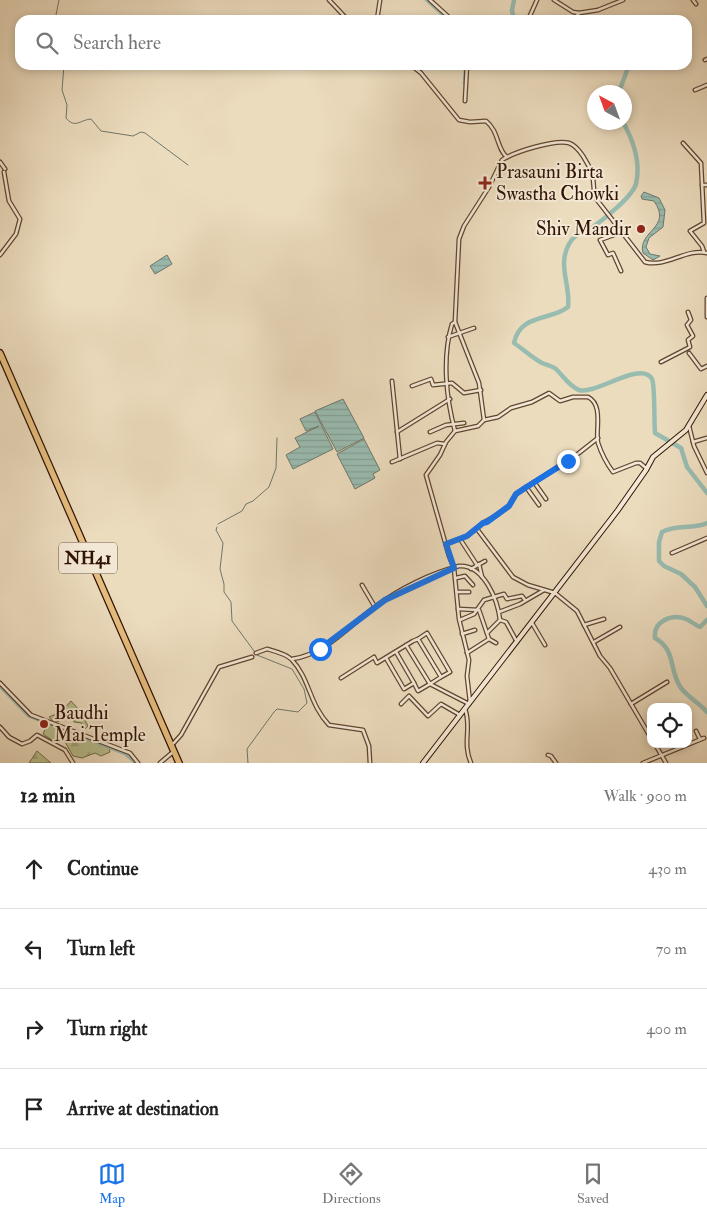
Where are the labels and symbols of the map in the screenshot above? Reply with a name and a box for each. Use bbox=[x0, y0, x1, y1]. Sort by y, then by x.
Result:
north arrow bbox=[587, 85, 632, 130]
place label: Prasauni Birta Swastha Chowki bbox=[496, 160, 619, 206]
marker: Prasauni Birta Swastha Chowki bbox=[478, 176, 492, 190]
place label: Shiv Mandir bbox=[536, 217, 631, 241]
marker: Shiv Mandir bbox=[635, 223, 647, 235]
route end bbox=[557, 450, 580, 473]
road number: NH41 bbox=[59, 542, 117, 574]
route start bbox=[309, 638, 332, 661]
place label: Baudhi Mai Temple bbox=[54, 701, 146, 748]
marker: Baudhi Mai Temple bbox=[38, 718, 50, 730]

